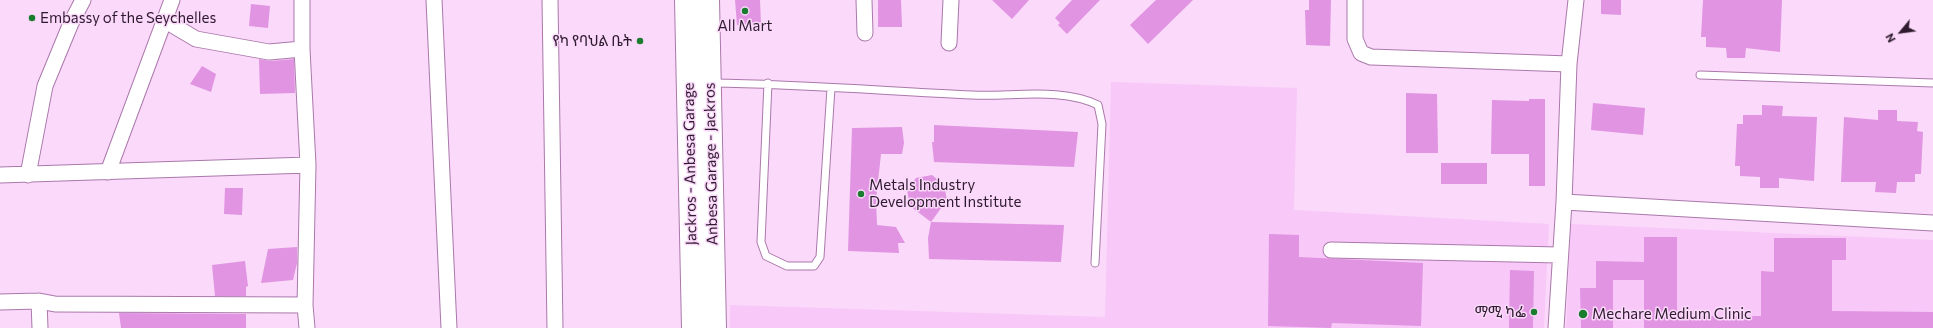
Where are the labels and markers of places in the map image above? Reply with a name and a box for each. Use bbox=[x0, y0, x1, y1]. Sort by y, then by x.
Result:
marker: All Mart bbox=[740, 6, 750, 16]
place label: Embassy of the Seychelles bbox=[40, 9, 216, 27]
marker: Embassy of the Seychelles bbox=[27, 13, 37, 23]
place label: All Mart bbox=[717, 17, 773, 35]
place label: የካ የባህል ቤት bbox=[552, 32, 632, 50]
marker: የካ የባህል ቤት bbox=[635, 36, 645, 46]
place label: Metals Industry Development Institute bbox=[869, 176, 1021, 211]
marker: Metals Industry Development Institute bbox=[856, 189, 866, 199]
place label: ማሚ ካፌ bbox=[1475, 303, 1526, 321]
place label: Mechare Medium Clinic bbox=[1592, 305, 1752, 323]
marker: ማሚ ካፌ bbox=[1529, 307, 1539, 317]
marker: Mechare Medium Clinic bbox=[1577, 308, 1589, 320]

